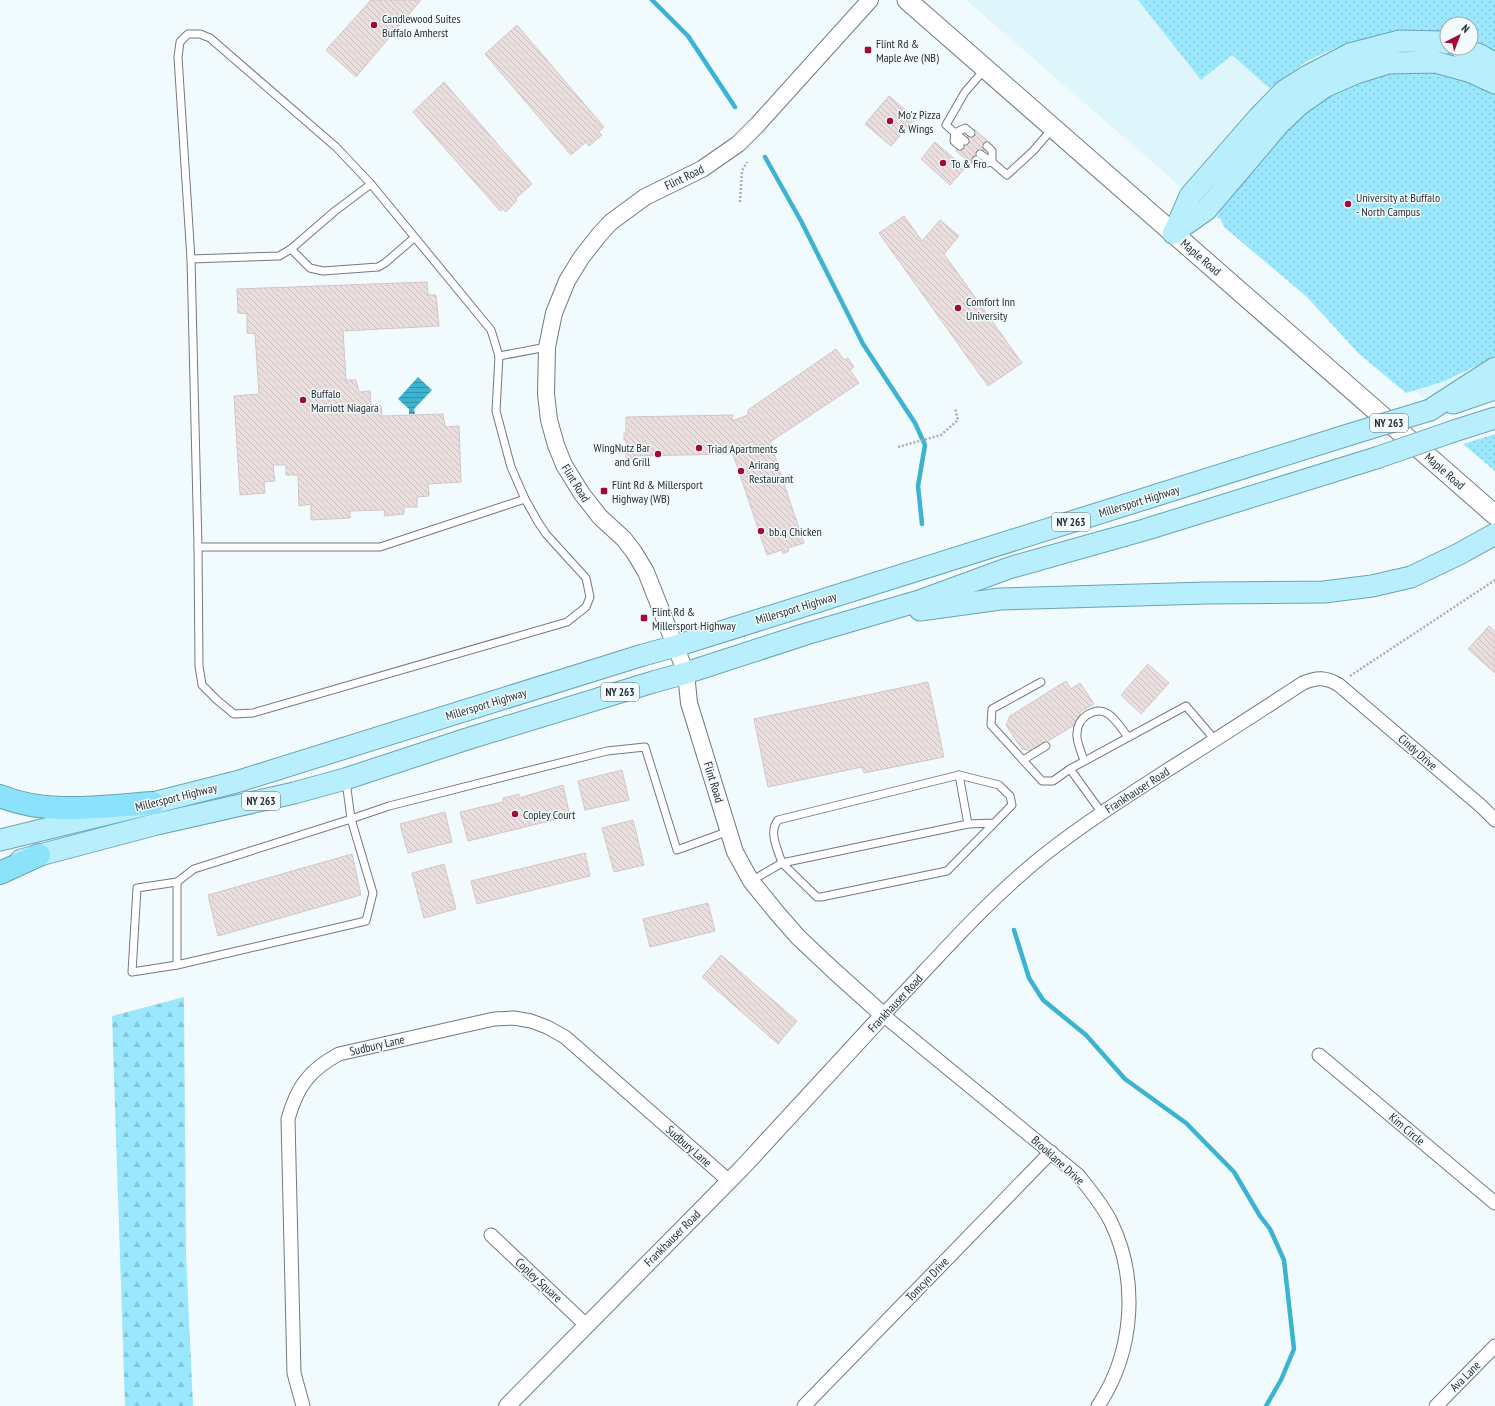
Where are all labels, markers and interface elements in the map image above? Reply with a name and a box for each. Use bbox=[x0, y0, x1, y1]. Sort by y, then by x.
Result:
place label: Candlewood Suites Buffalo Amherst bbox=[382, 11, 461, 40]
north arrow bbox=[1439, 16, 1479, 56]
marker: Candlewood Suites Buffalo Amherst bbox=[369, 20, 379, 30]
text: N bbox=[1459, 21, 1473, 36]
place label: Flint Rd & Maple Ave (NB) bbox=[876, 36, 939, 65]
marker: Flint Rd & Maple Ave (NB) bbox=[863, 45, 873, 55]
place label: Mo'z Pizza & Wings bbox=[898, 107, 941, 136]
marker: Mo'z Pizza & Wings bbox=[885, 116, 895, 126]
place label: To & Fro bbox=[951, 156, 987, 171]
marker: To & Fro bbox=[938, 158, 948, 168]
street label: Flint Road bbox=[662, 161, 706, 193]
place label: University at Buffalo - North Campus bbox=[1356, 190, 1440, 219]
marker: University at Buffalo - North Campus bbox=[1343, 199, 1353, 209]
street label: Maple Road bbox=[1178, 235, 1224, 279]
place label: Comfort Inn University bbox=[966, 294, 1015, 323]
marker: Comfort Inn University bbox=[953, 303, 963, 313]
place label: Buffalo Marriott Niagara bbox=[311, 386, 379, 415]
marker: Buffalo Marriott Niagara bbox=[298, 395, 308, 405]
road number: NY 263 bbox=[1370, 414, 1408, 432]
place label: WingNutz Bar and Grill bbox=[594, 440, 651, 469]
place label: Triad Apartments bbox=[707, 441, 777, 456]
marker: Triad Apartments bbox=[694, 443, 704, 453]
marker: WingNutz Bar and Grill bbox=[653, 449, 663, 459]
street label: Maple Road bbox=[1422, 449, 1468, 493]
place label: Arirang Restaurant bbox=[749, 457, 794, 486]
street label: Flint Road bbox=[559, 461, 593, 505]
marker: Arirang Restaurant bbox=[736, 466, 746, 476]
place label: Flint Rd & Millersport Highway (WB) bbox=[612, 477, 704, 506]
street label: Millersport Highway bbox=[1097, 481, 1182, 520]
marker: Flint Rd & Millersport Highway (WB) bbox=[599, 486, 609, 496]
road number: NY 263 bbox=[1052, 513, 1090, 531]
place label: bb.q Chicken bbox=[769, 524, 822, 539]
marker: bb.q Chicken bbox=[756, 526, 766, 536]
street label: Millersport Highway bbox=[754, 588, 839, 627]
place label: Flint Rd & Millersport Highway bbox=[652, 604, 736, 633]
marker: Flint Rd & Millersport Highway bbox=[639, 613, 649, 623]
road number: NY 263 bbox=[601, 683, 639, 701]
street label: Millersport Highway bbox=[444, 684, 529, 723]
street label: Cindy Drive bbox=[1395, 731, 1441, 773]
street label: Flint Road bbox=[701, 760, 727, 804]
street label: Frankhauser Road bbox=[1102, 764, 1172, 816]
street label: Millersport Highway bbox=[134, 779, 219, 814]
road number: NY 263 bbox=[242, 792, 280, 810]
place label: Copley Court bbox=[523, 807, 576, 822]
marker: Copley Court bbox=[510, 809, 520, 819]
street label: Frankhauser Road bbox=[864, 971, 926, 1035]
street label: Sudbury Lane bbox=[348, 1031, 406, 1059]
street label: Kim Circle bbox=[1386, 1110, 1428, 1148]
street label: Sudbury Lane bbox=[663, 1122, 715, 1170]
street label: Brooklane Drive bbox=[1028, 1132, 1088, 1188]
street label: Frankhauser Road bbox=[641, 1207, 703, 1269]
street label: Tomcyn Drive bbox=[902, 1254, 952, 1304]
street label: Copley Square bbox=[513, 1255, 565, 1305]
street label: Ava Lane bbox=[1447, 1358, 1483, 1394]

